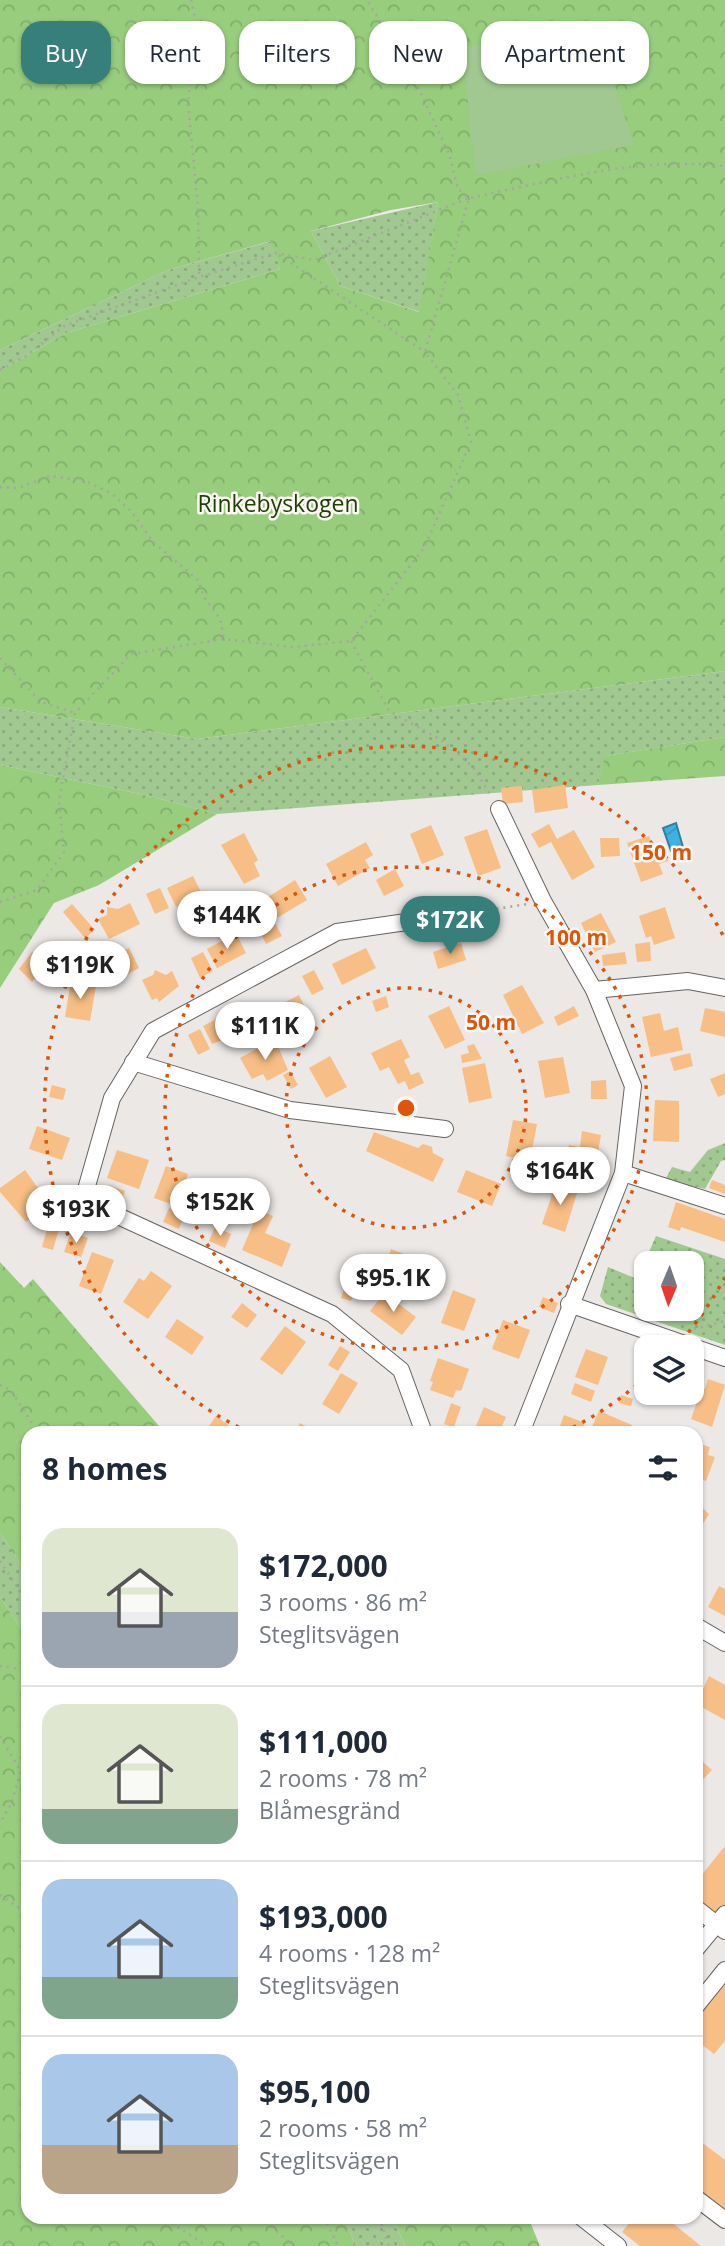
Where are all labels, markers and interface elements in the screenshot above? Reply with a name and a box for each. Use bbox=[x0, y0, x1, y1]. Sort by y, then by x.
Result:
chip: Buy bbox=[21, 21, 111, 84]
chip: Rent bbox=[125, 21, 225, 84]
chip: Filters bbox=[239, 21, 355, 84]
chip: New bbox=[369, 21, 467, 84]
chip: Apartment bbox=[481, 21, 649, 84]
park label: Rinkebyskogen bbox=[197, 487, 359, 519]
text: 150 m bbox=[630, 838, 692, 866]
pin: $144K bbox=[178, 892, 276, 951]
pin: $172K bbox=[401, 897, 499, 956]
text: $144K bbox=[193, 898, 261, 930]
text: $172K bbox=[416, 903, 484, 935]
text: 100 m bbox=[545, 923, 607, 951]
pin: $119K bbox=[31, 942, 129, 1001]
text: $119K bbox=[46, 948, 114, 980]
pin: $111K bbox=[216, 1002, 314, 1062]
text: 50 m bbox=[466, 1008, 516, 1036]
text: $111K bbox=[231, 1009, 299, 1041]
centre of rings bbox=[394, 1096, 418, 1120]
pin: $164K bbox=[511, 1148, 609, 1207]
text: $164K bbox=[526, 1154, 594, 1186]
pin: $152K bbox=[171, 1178, 269, 1238]
text: $152K bbox=[186, 1185, 254, 1217]
pin: $193K bbox=[27, 1186, 125, 1245]
text: $193K bbox=[42, 1192, 110, 1224]
north arrow bbox=[634, 1251, 704, 1321]
map controls bbox=[634, 1251, 704, 1405]
pin: $95.1K bbox=[336, 1254, 450, 1314]
text: $95.1K bbox=[356, 1261, 430, 1293]
button: layers bbox=[634, 1335, 704, 1405]
text: 8 homes bbox=[42, 1448, 167, 1489]
icon: filters bbox=[644, 1449, 682, 1487]
text: $172,000 bbox=[259, 1545, 388, 1586]
icon: home bbox=[98, 1556, 182, 1640]
text: 3 rooms · 86 m² bbox=[259, 1586, 427, 1618]
text: Steglitsvägen bbox=[259, 1618, 400, 1650]
text: $111,000 bbox=[259, 1721, 388, 1762]
icon: home bbox=[98, 1732, 182, 1816]
text: 2 rooms · 78 m² bbox=[259, 1762, 427, 1794]
text: Blåmesgränd bbox=[259, 1794, 400, 1826]
text: $193,000 bbox=[259, 1896, 388, 1937]
icon: home bbox=[98, 1907, 182, 1991]
text: 4 rooms · 128 m² bbox=[259, 1937, 440, 1969]
text: Steglitsvägen bbox=[259, 1969, 400, 2001]
text: $95,100 bbox=[259, 2071, 370, 2112]
icon: home bbox=[98, 2082, 182, 2166]
text: 2 rooms · 58 m² bbox=[259, 2112, 427, 2144]
text: Steglitsvägen bbox=[259, 2144, 400, 2176]

